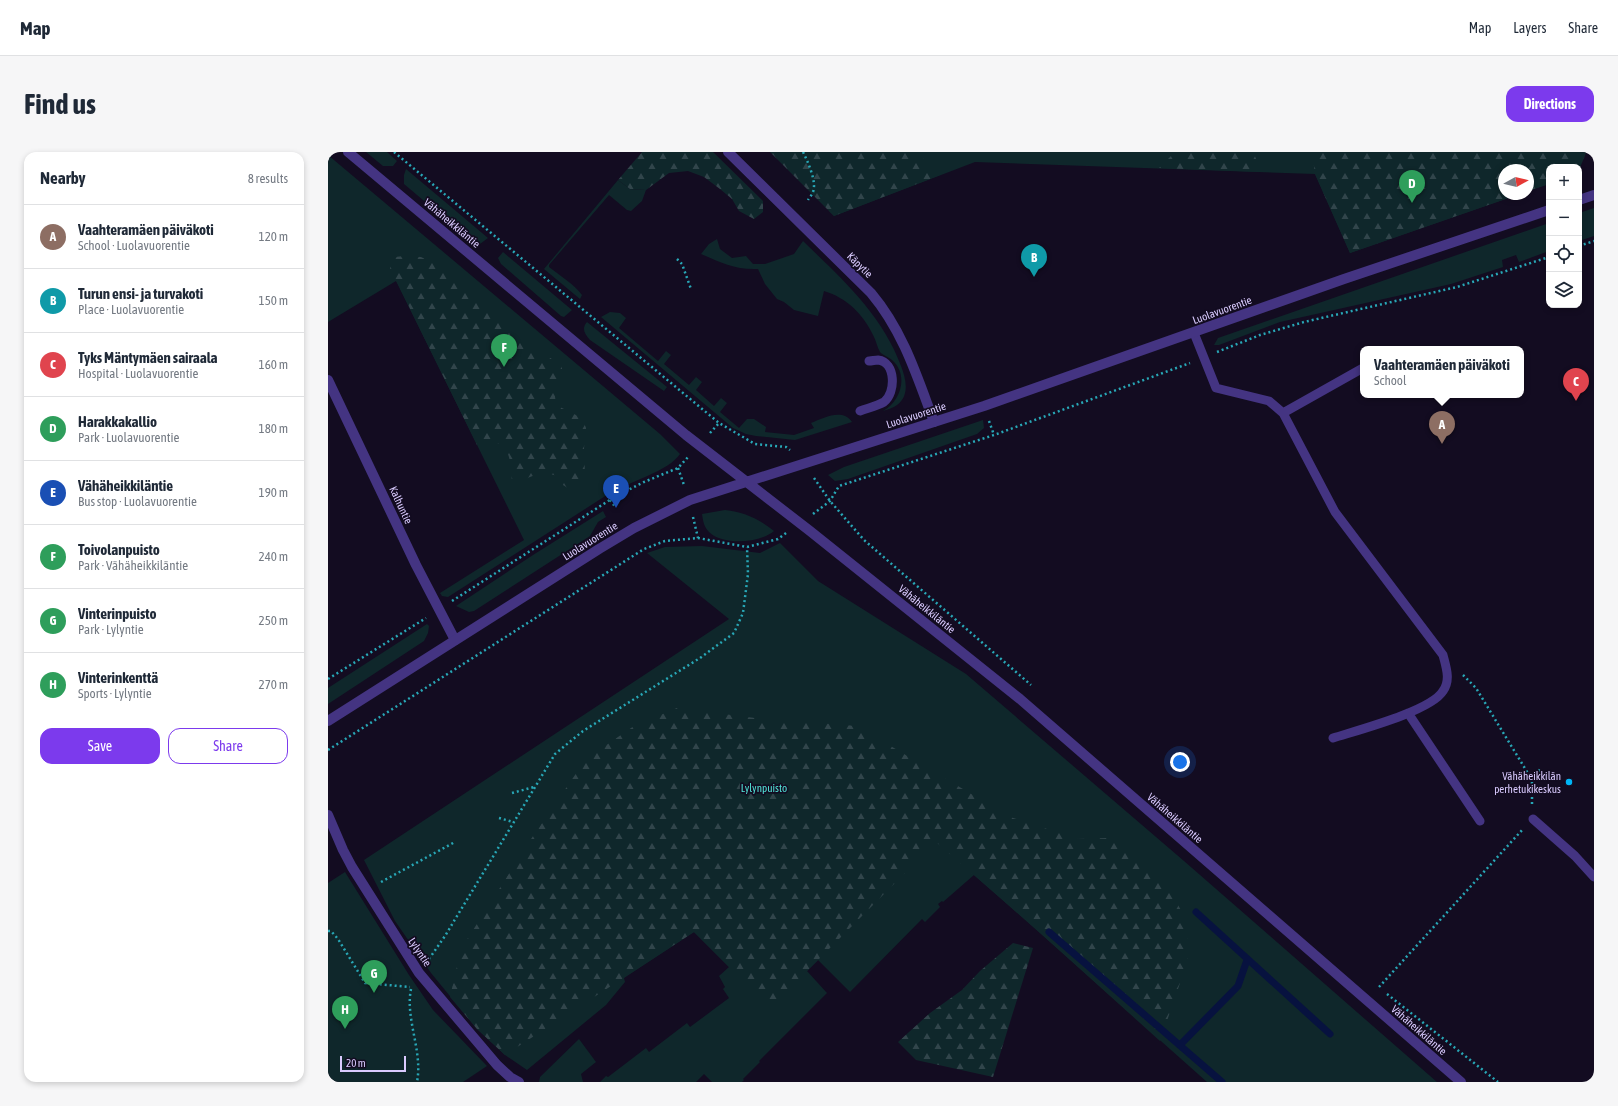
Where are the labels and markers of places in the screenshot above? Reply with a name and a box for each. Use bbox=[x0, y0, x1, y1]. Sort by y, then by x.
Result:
pin: D bbox=[1399, 170, 1425, 203]
pin: B bbox=[1021, 244, 1047, 277]
pin: F bbox=[491, 334, 517, 367]
pin: C bbox=[1563, 368, 1589, 401]
pin: A bbox=[1429, 411, 1455, 444]
pin: E bbox=[603, 475, 629, 508]
place label: Vähäheikkilän perhetukikeskus bbox=[1494, 770, 1561, 795]
marker: Vähäheikkilän perhetukikeskus bbox=[1564, 777, 1574, 787]
pin: G bbox=[361, 960, 387, 993]
pin: H bbox=[332, 996, 358, 1029]

